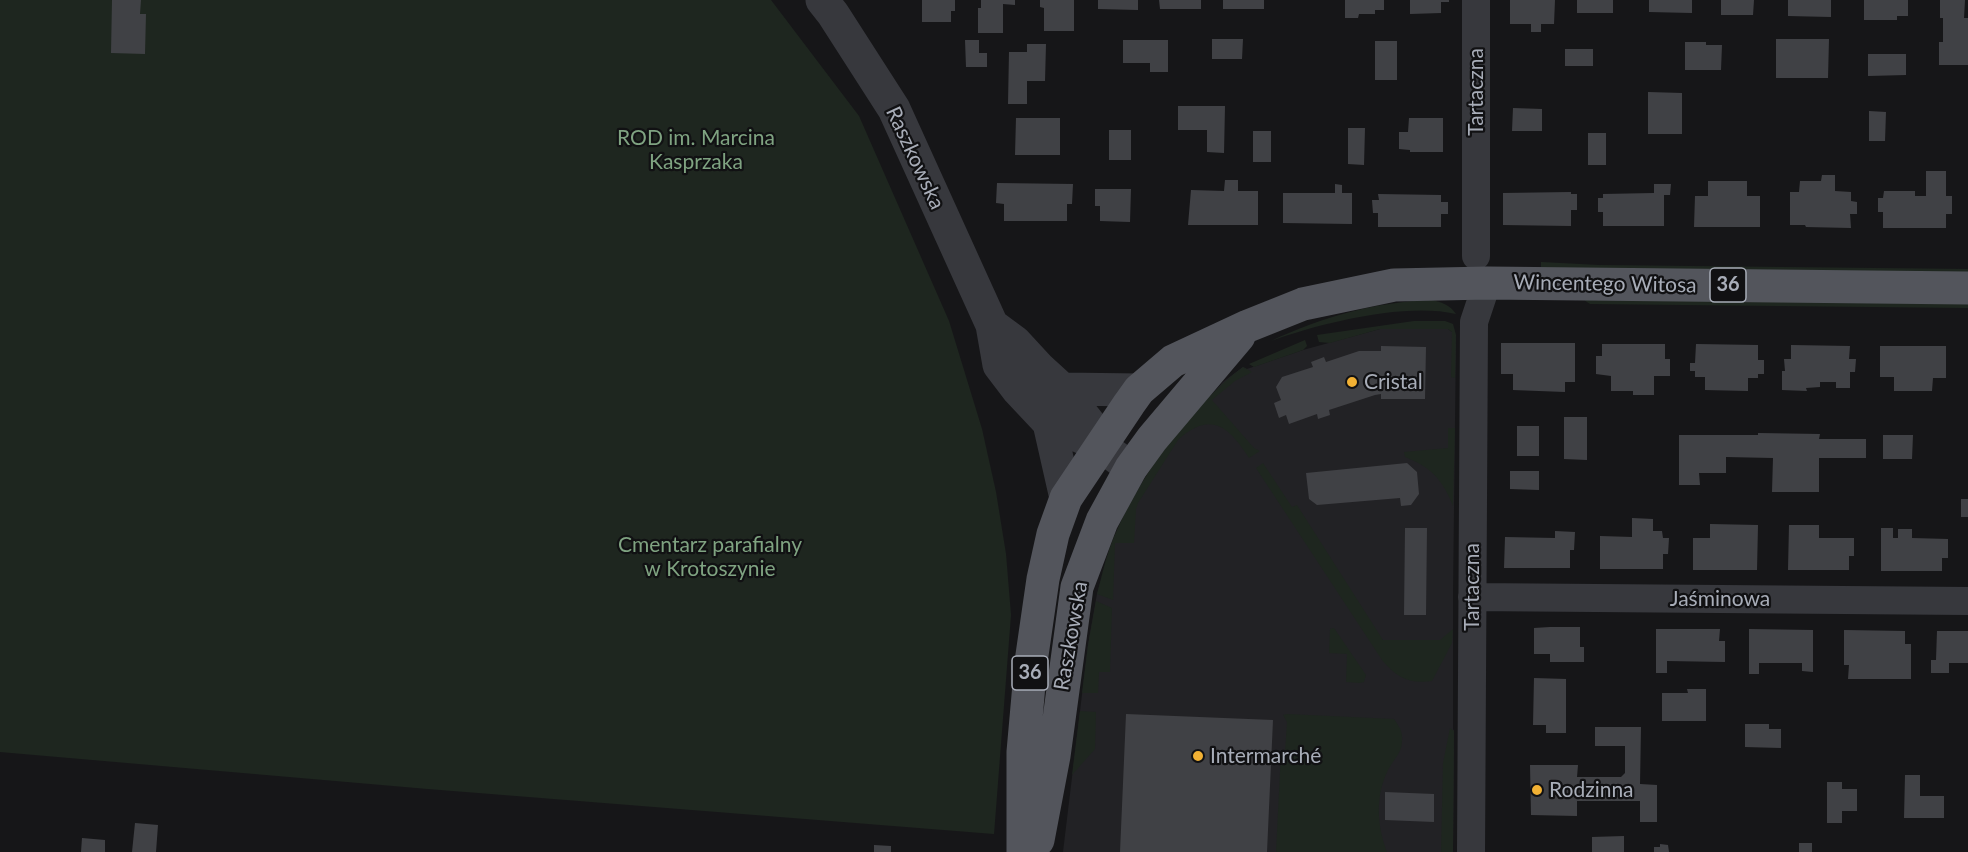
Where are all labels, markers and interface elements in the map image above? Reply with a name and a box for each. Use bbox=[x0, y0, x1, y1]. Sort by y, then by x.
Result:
street label: Tartaczna bbox=[1463, 48, 1489, 136]
street label: Raszkowska bbox=[880, 103, 950, 213]
park label: ROD im. Marcina Kasprzaka bbox=[617, 125, 775, 175]
road number: 36 bbox=[1710, 268, 1746, 302]
street label: Wincentego Witosa bbox=[1513, 270, 1697, 298]
place label: Cristal bbox=[1364, 369, 1423, 395]
marker: Cristal bbox=[1345, 375, 1359, 389]
park label: Cmentarz parafialny w Krotoszynie bbox=[618, 532, 802, 582]
street label: Tartaczna bbox=[1459, 543, 1485, 631]
street label: Raszkowska bbox=[1049, 579, 1093, 693]
street label: Jaśminowa bbox=[1670, 586, 1770, 612]
road number: 36 bbox=[1012, 656, 1048, 690]
place label: Intermarché bbox=[1210, 743, 1321, 769]
marker: Intermarché bbox=[1191, 749, 1205, 763]
place label: Rodzinna bbox=[1549, 777, 1634, 803]
marker: Rodzinna bbox=[1530, 783, 1544, 797]

